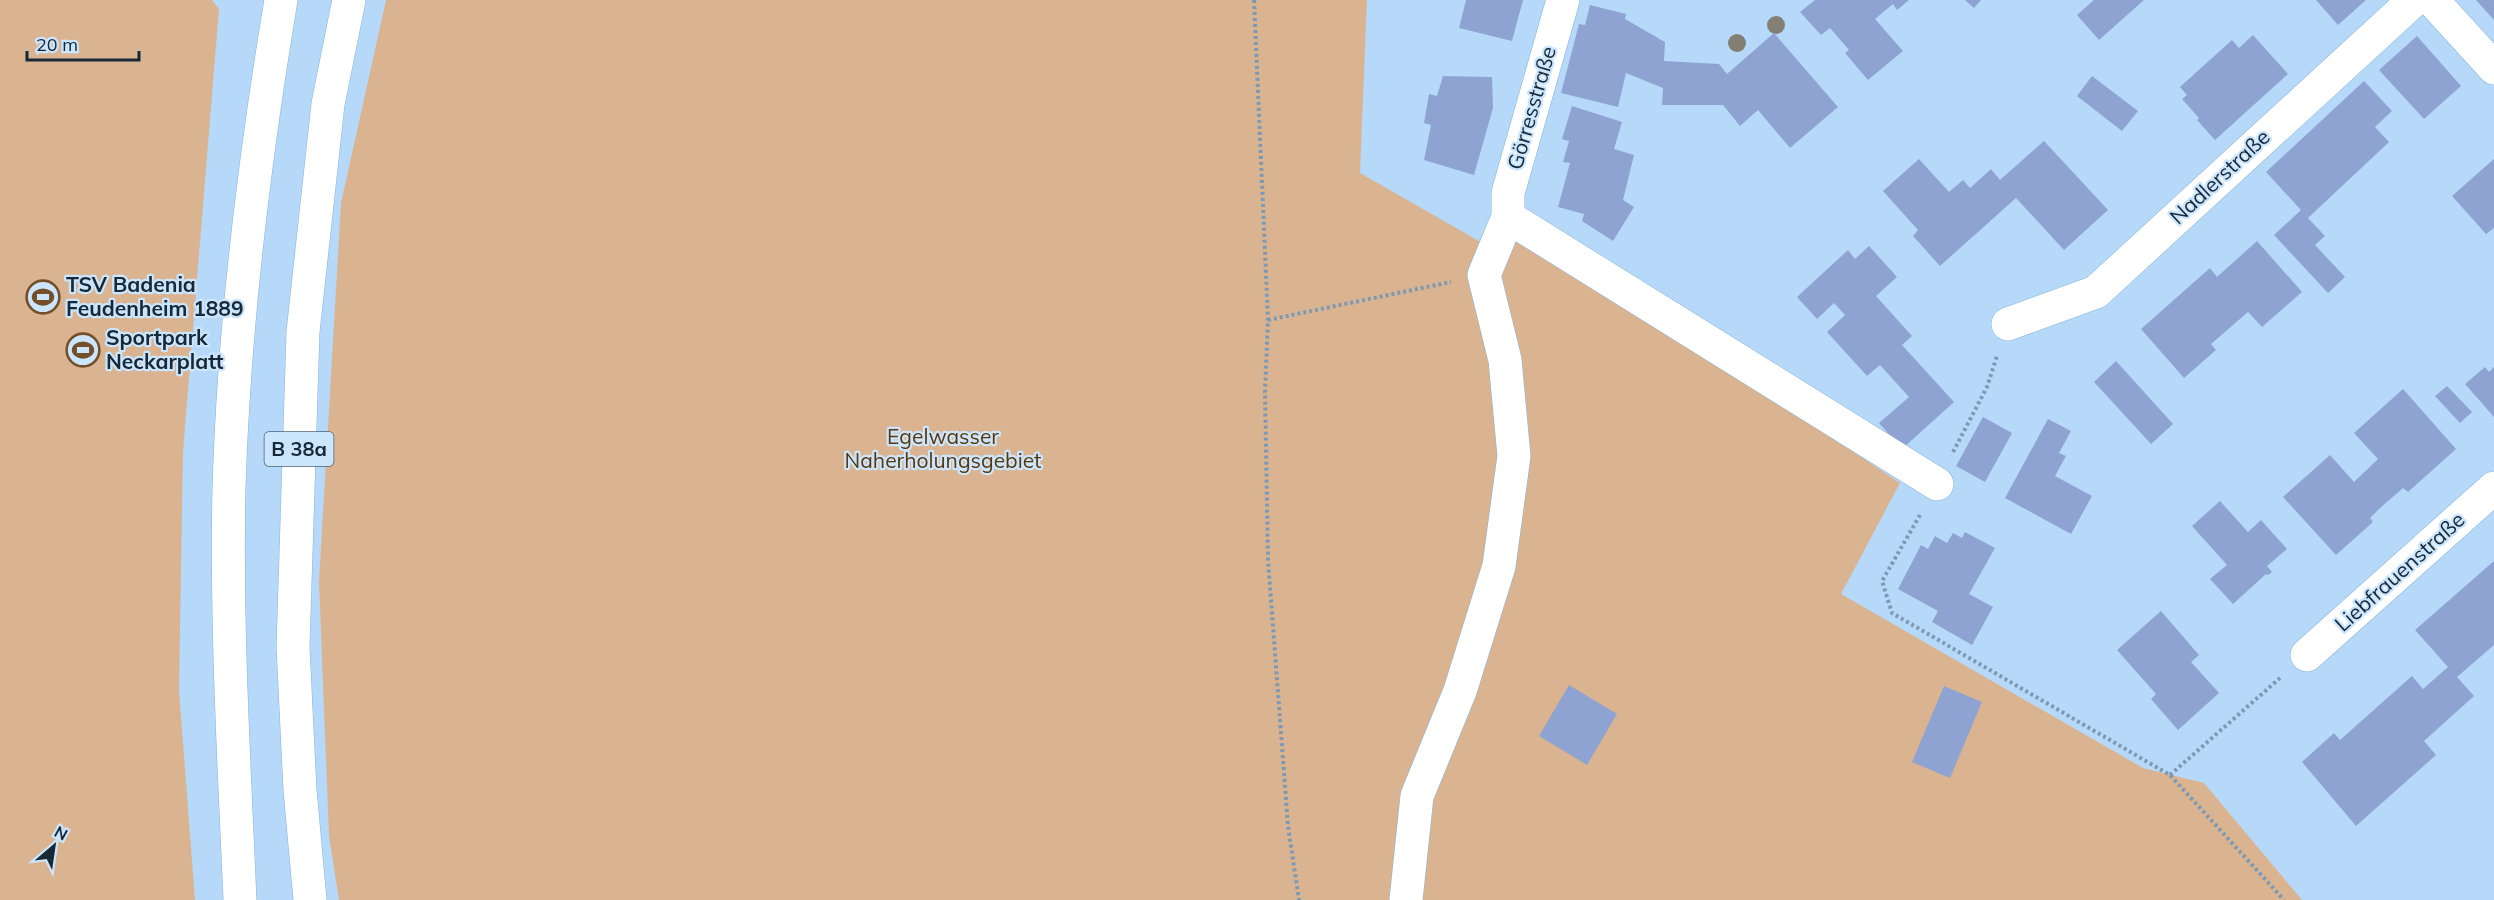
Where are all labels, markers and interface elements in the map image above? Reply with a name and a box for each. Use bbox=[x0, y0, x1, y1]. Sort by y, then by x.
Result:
scale bar bbox=[27, 24, 140, 62]
text: 20 m bbox=[36, 33, 78, 56]
street label: Görresstraße bbox=[1501, 43, 1561, 172]
street label: Nadlerstraße bbox=[2164, 123, 2275, 229]
place label: TSV Badenia Feudenheim 1889 bbox=[66, 271, 244, 321]
sports icon: TSV Badenia Feudenheim 1889 bbox=[25, 279, 61, 315]
place label: Sportpark Neckarplatt bbox=[106, 324, 224, 374]
sports icon: Sportpark Neckarplatt bbox=[65, 332, 101, 368]
park label: Egelwasser Naherholungsgebiet bbox=[845, 423, 1041, 473]
road number: B 38a bbox=[264, 432, 334, 466]
street label: Liebfrauenstraße bbox=[2329, 506, 2470, 636]
north arrow bbox=[24, 816, 84, 876]
text: N bbox=[51, 821, 71, 845]

